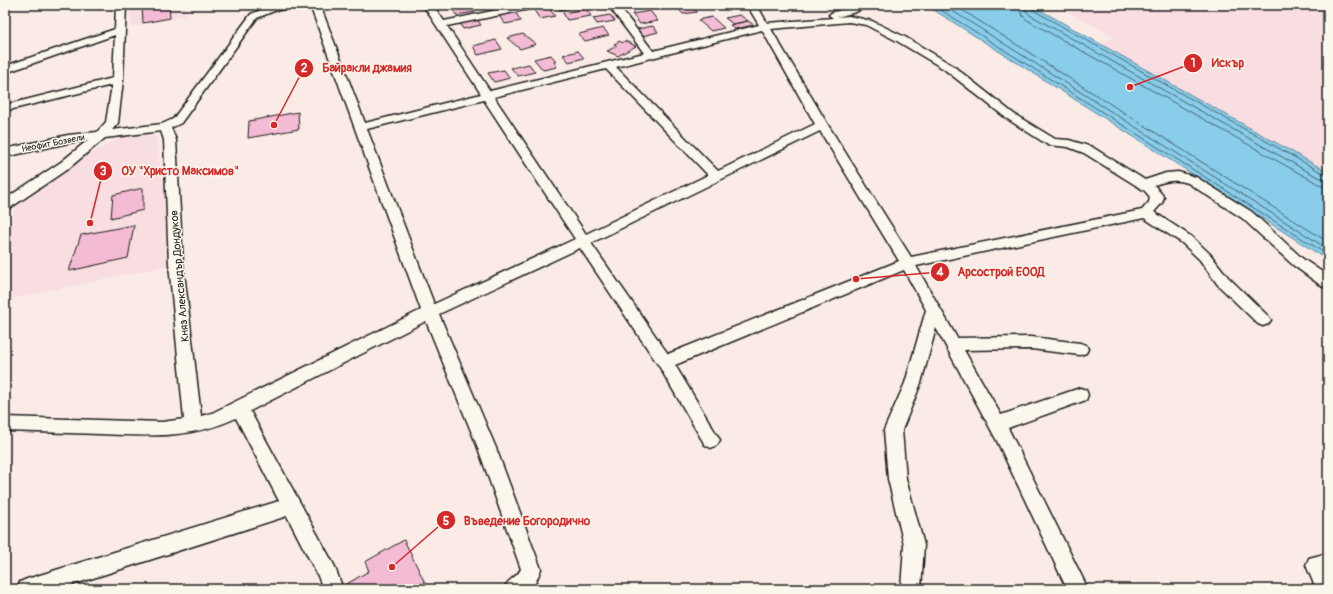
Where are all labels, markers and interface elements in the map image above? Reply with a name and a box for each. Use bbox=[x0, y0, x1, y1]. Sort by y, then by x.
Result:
callout: Искър bbox=[1183, 51, 1252, 75]
callout: Байракли джамия bbox=[294, 56, 420, 80]
text: 1 bbox=[1191, 56, 1195, 71]
text: Искър bbox=[1212, 56, 1245, 71]
text: 2 bbox=[301, 61, 308, 76]
text: Байракли джамия bbox=[322, 61, 412, 76]
street label: Неофит Бозвели bbox=[21, 132, 86, 155]
callout: ОУ "Христо Максимов" bbox=[93, 159, 247, 183]
text: 3 bbox=[100, 164, 107, 179]
text: ОУ "Христо Максимов" bbox=[121, 164, 239, 179]
street label: Княз Александър Дондуков bbox=[167, 210, 192, 342]
callout: Арсострой ЕООД bbox=[930, 260, 1053, 284]
text: 4 bbox=[936, 265, 944, 280]
text: Арсострой ЕООД bbox=[957, 265, 1045, 280]
callout: Въведение Богородично bbox=[436, 508, 598, 532]
text: 5 bbox=[443, 514, 450, 529]
text: Въведение Богородично bbox=[464, 514, 591, 529]

